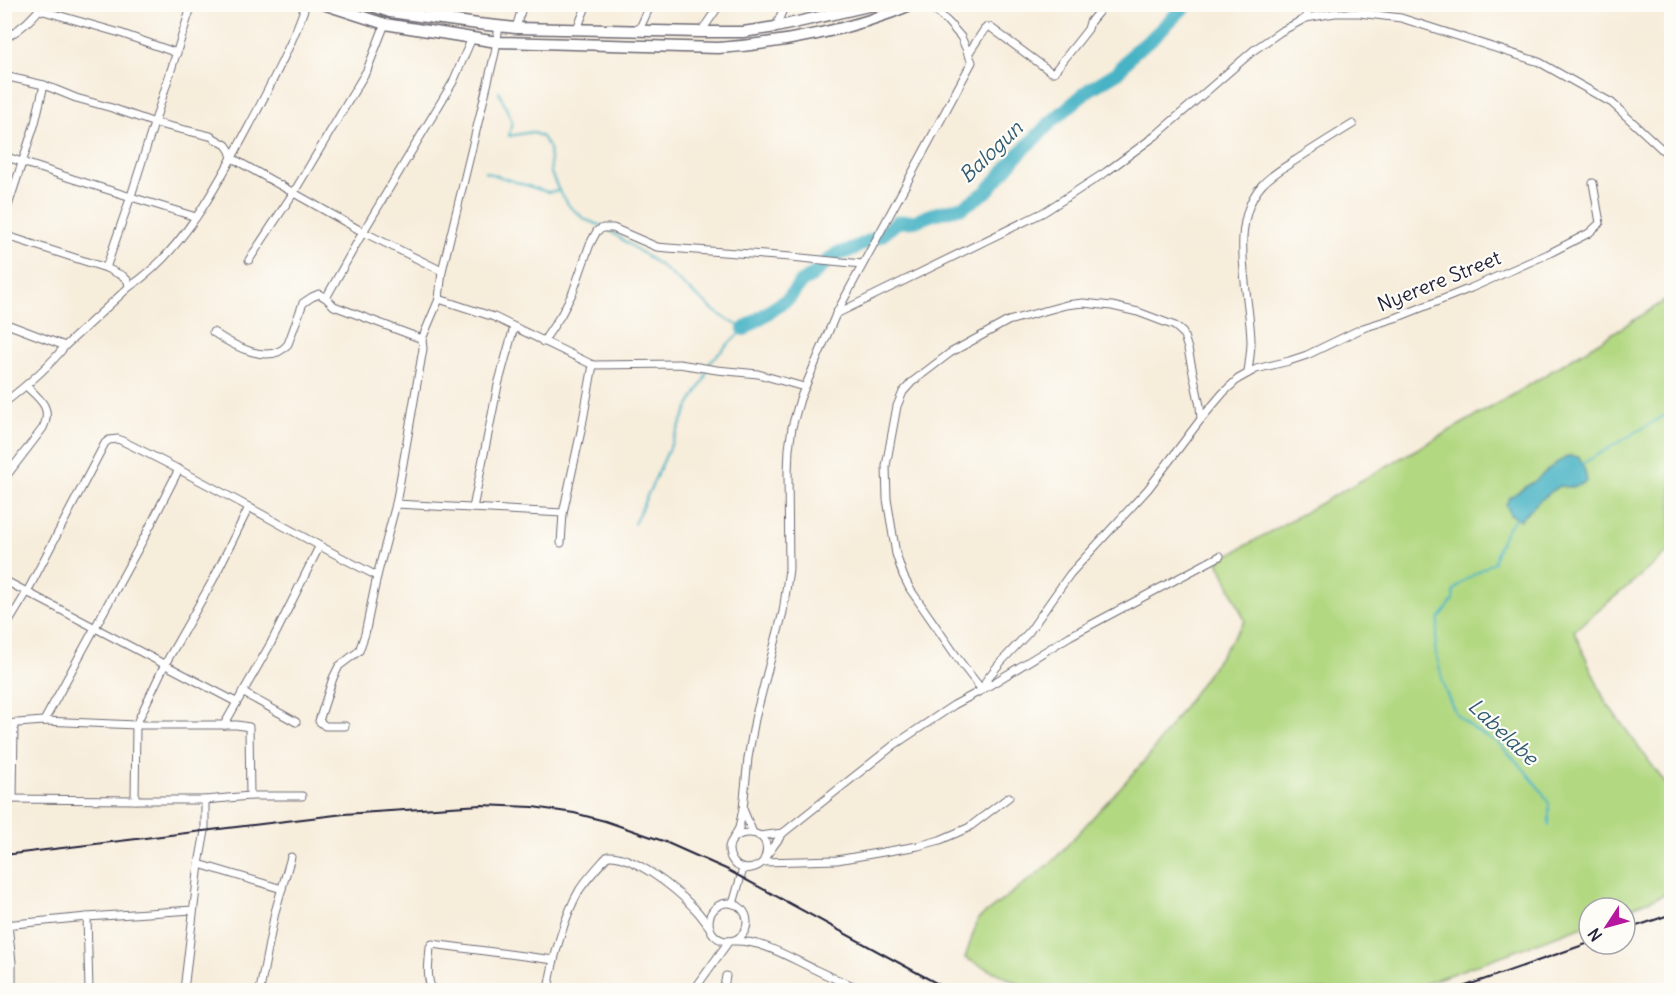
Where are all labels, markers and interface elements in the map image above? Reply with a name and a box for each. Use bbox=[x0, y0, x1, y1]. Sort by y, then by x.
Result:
water label: Balogun bbox=[953, 114, 1029, 189]
street label: Nyerere Street bbox=[1374, 244, 1504, 317]
water label: Labelabe bbox=[1463, 693, 1545, 772]
north arrow bbox=[1577, 896, 1637, 956]
text: N bbox=[1584, 924, 1606, 945]

